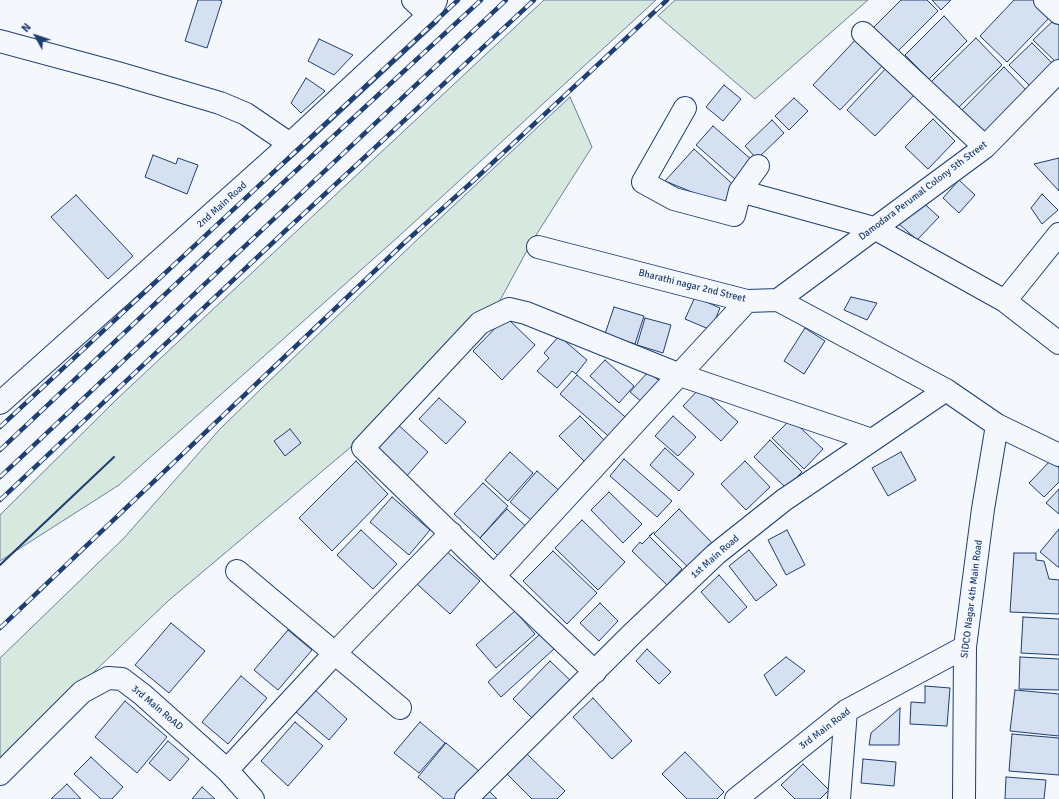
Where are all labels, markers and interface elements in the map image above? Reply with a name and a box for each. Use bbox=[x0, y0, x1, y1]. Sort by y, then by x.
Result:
north arrow bbox=[16, 16, 56, 56]
text: N bbox=[19, 21, 34, 35]
street label: Damodara Perumal Colony 5th Street bbox=[856, 139, 990, 243]
street label: 2nd Main Road bbox=[194, 179, 250, 231]
street label: Bharathi nagar 2nd Street bbox=[637, 267, 747, 305]
street label: 1st Main Road bbox=[688, 533, 742, 581]
street label: SIDCO Nagar 4th Main Road bbox=[959, 539, 985, 659]
street label: 3rd Main RoAD bbox=[129, 683, 185, 733]
street label: 3rd Main Road bbox=[797, 706, 853, 752]

